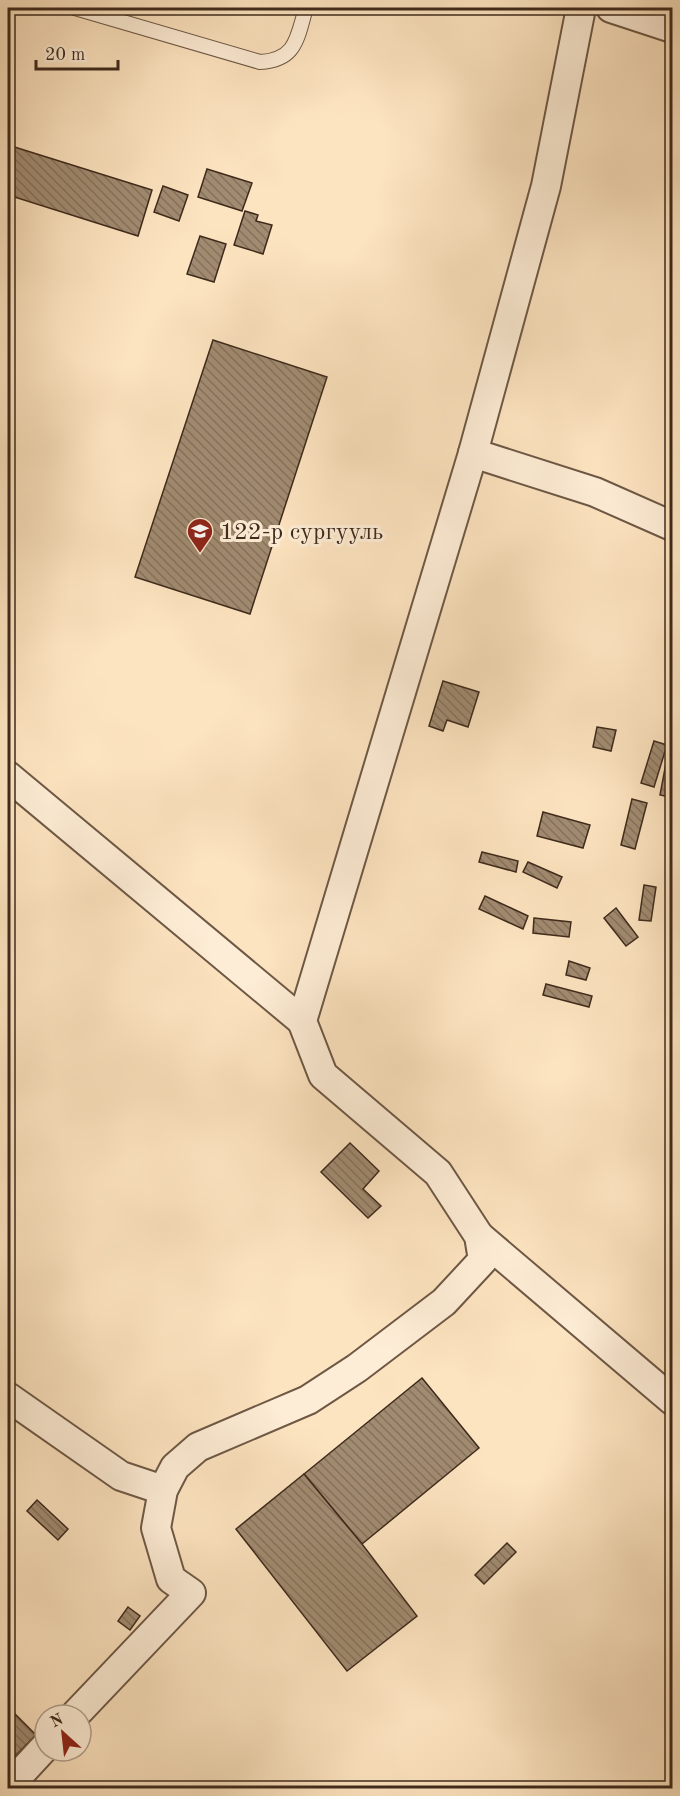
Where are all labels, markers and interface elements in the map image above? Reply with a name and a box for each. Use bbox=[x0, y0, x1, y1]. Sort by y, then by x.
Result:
scale bar bbox=[36, 33, 118, 71]
text: 20 m bbox=[45, 46, 85, 64]
school or university icon: 122-р сургууль bbox=[185, 516, 215, 554]
place label: 122-р сургууль bbox=[220, 521, 383, 545]
north arrow bbox=[33, 1703, 93, 1763]
text: N bbox=[48, 1711, 67, 1731]

